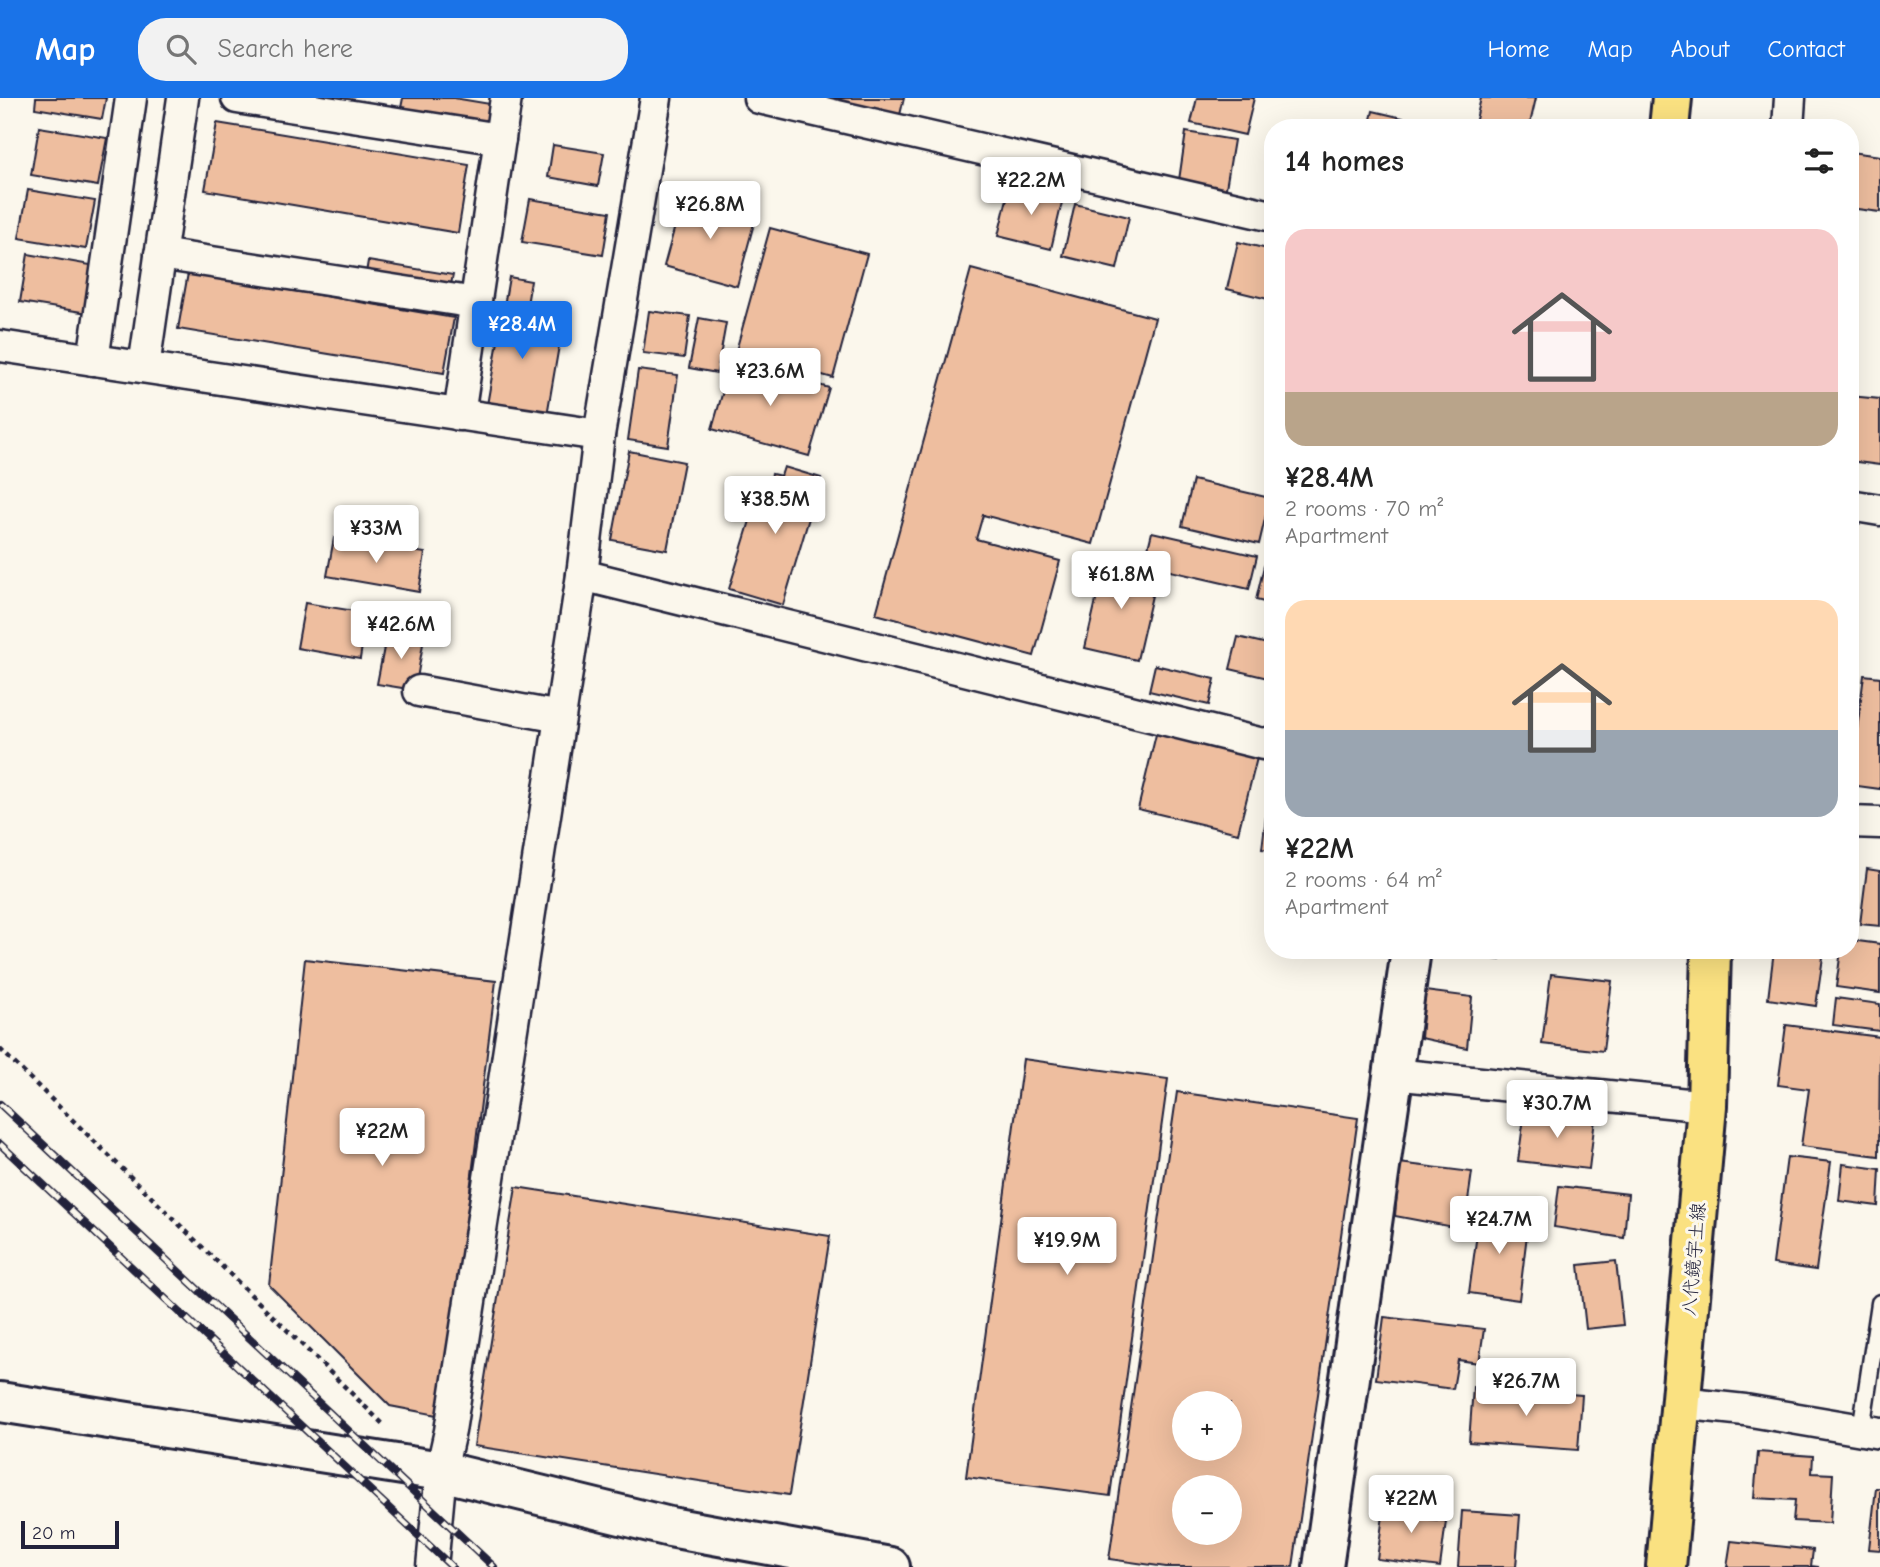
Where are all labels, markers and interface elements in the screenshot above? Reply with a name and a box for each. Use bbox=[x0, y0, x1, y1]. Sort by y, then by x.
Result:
search box bbox=[138, 18, 628, 81]
text: Map bbox=[35, 30, 96, 68]
icon: search bbox=[162, 30, 200, 68]
text: Search here bbox=[218, 34, 353, 64]
text: Home bbox=[1488, 35, 1549, 63]
text: Map bbox=[1587, 35, 1633, 63]
text: About bbox=[1671, 35, 1729, 63]
text: Contact bbox=[1767, 35, 1845, 63]
icon: filters bbox=[1800, 142, 1838, 180]
text: 14 homes bbox=[1285, 144, 1404, 179]
pin: ¥22.2M bbox=[974, 158, 1088, 217]
text: ¥22.2M bbox=[997, 166, 1065, 193]
pin: ¥26.8M bbox=[653, 181, 767, 241]
text: ¥26.8M bbox=[675, 190, 745, 217]
icon: home bbox=[1499, 274, 1625, 400]
pin: ¥28.4M bbox=[465, 302, 579, 361]
text: ¥28.4M bbox=[488, 310, 556, 337]
pin: ¥23.6M bbox=[713, 348, 827, 408]
text: ¥23.6M bbox=[736, 357, 804, 384]
text: ¥28.4M bbox=[1285, 460, 1374, 495]
pin: ¥38.5M bbox=[718, 476, 832, 536]
text: ¥38.5M bbox=[740, 485, 810, 512]
text: 2 rooms · 70 m² bbox=[1285, 495, 1443, 522]
pin: ¥33M bbox=[335, 505, 417, 565]
text: ¥33M bbox=[350, 514, 402, 541]
text: Apartment bbox=[1285, 522, 1388, 549]
pin: ¥61.8M bbox=[1064, 552, 1178, 611]
text: ¥61.8M bbox=[1088, 560, 1154, 587]
pin: ¥42.6M bbox=[344, 602, 458, 661]
text: ¥42.6M bbox=[367, 610, 435, 637]
icon: home bbox=[1499, 645, 1625, 771]
text: ¥22M bbox=[1285, 831, 1354, 866]
text: 2 rooms · 64 m² bbox=[1285, 866, 1442, 893]
text: Apartment bbox=[1285, 893, 1388, 920]
pin: ¥30.7M bbox=[1500, 1080, 1614, 1140]
text: ¥30.7M bbox=[1523, 1089, 1591, 1116]
pin: ¥22M bbox=[341, 1108, 423, 1168]
text: ¥22M bbox=[356, 1117, 408, 1144]
pin: ¥24.7M bbox=[1442, 1196, 1556, 1256]
street label: 八代鏡宇土線 bbox=[1678, 1201, 1710, 1317]
text: ¥24.7M bbox=[1466, 1205, 1532, 1232]
pin: ¥19.9M bbox=[1010, 1218, 1124, 1277]
text: ¥19.9M bbox=[1033, 1226, 1101, 1253]
pin: ¥26.7M bbox=[1469, 1358, 1583, 1418]
text: ¥26.7M bbox=[1492, 1367, 1560, 1394]
map controls bbox=[1172, 1391, 1242, 1545]
button: + bbox=[1172, 1391, 1242, 1461]
button: − bbox=[1172, 1475, 1242, 1545]
pin: ¥22M bbox=[1370, 1476, 1452, 1535]
text: ¥22M bbox=[1385, 1484, 1437, 1511]
scale bar bbox=[21, 1518, 119, 1550]
text: 20 m bbox=[32, 1522, 76, 1544]

